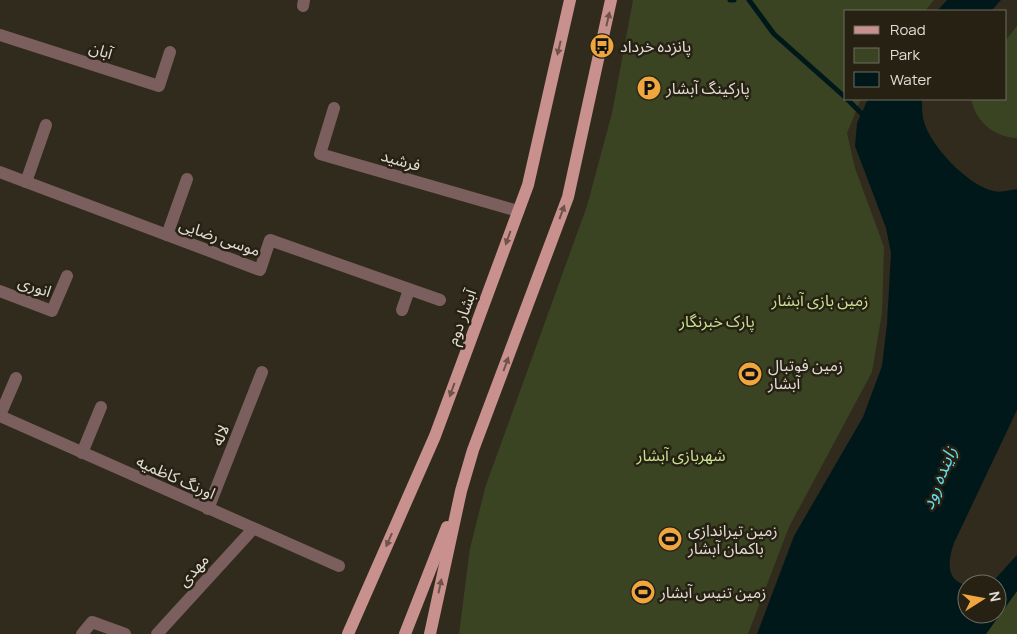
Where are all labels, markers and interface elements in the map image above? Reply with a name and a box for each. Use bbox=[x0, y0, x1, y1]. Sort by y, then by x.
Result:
legend bbox=[844, 10, 1007, 100]
one-way arrow bbox=[604, 12, 612, 27]
text: Road bbox=[890, 19, 926, 40]
bus stop icon: پانزده خرداد bbox=[589, 33, 615, 59]
place label: پانزده خرداد bbox=[620, 35, 691, 57]
street label: آبان bbox=[86, 36, 117, 65]
one-way arrow bbox=[555, 40, 563, 55]
text: Park bbox=[890, 44, 920, 65]
text: Water bbox=[890, 69, 932, 90]
parking icon: پارکینگ آبشار bbox=[636, 75, 662, 101]
place label: پارکینگ آبشار bbox=[665, 77, 750, 99]
street label: فرشید bbox=[379, 144, 423, 176]
one-way arrow bbox=[559, 204, 566, 219]
street label: موسی رضایی bbox=[176, 213, 264, 261]
one-way arrow bbox=[504, 231, 512, 246]
street label: انوری bbox=[15, 270, 55, 302]
street label: آبشار دوم bbox=[441, 285, 484, 349]
park label: زمین بازی آبشار bbox=[771, 289, 868, 311]
park label: پارک خبرنگار bbox=[678, 310, 755, 332]
place label: زمین فوتبال آبشار bbox=[767, 354, 843, 394]
one-way arrow bbox=[502, 356, 510, 371]
sports icon: زمین فوتبال آبشار bbox=[737, 361, 763, 387]
one-way arrow bbox=[448, 383, 455, 398]
street label: لاله bbox=[206, 421, 234, 449]
water label: زاینده رود bbox=[915, 442, 962, 513]
park label: شهربازی آبشار bbox=[636, 444, 725, 466]
street label: اورنگ کاظمیه bbox=[133, 450, 219, 504]
place label: زمین تیراندازی باکمان آبشار bbox=[687, 519, 778, 559]
sports icon: زمین تیراندازی باکمان آبشار bbox=[657, 526, 683, 552]
one-way arrow bbox=[384, 533, 392, 547]
street label: مهدی bbox=[172, 549, 214, 591]
north arrow bbox=[957, 574, 1007, 624]
one-way arrow bbox=[436, 579, 444, 594]
sports icon: زمین تنیس آبشار bbox=[630, 579, 656, 605]
place label: زمین تنیس آبشار bbox=[659, 581, 766, 603]
text: N bbox=[985, 590, 1006, 603]

